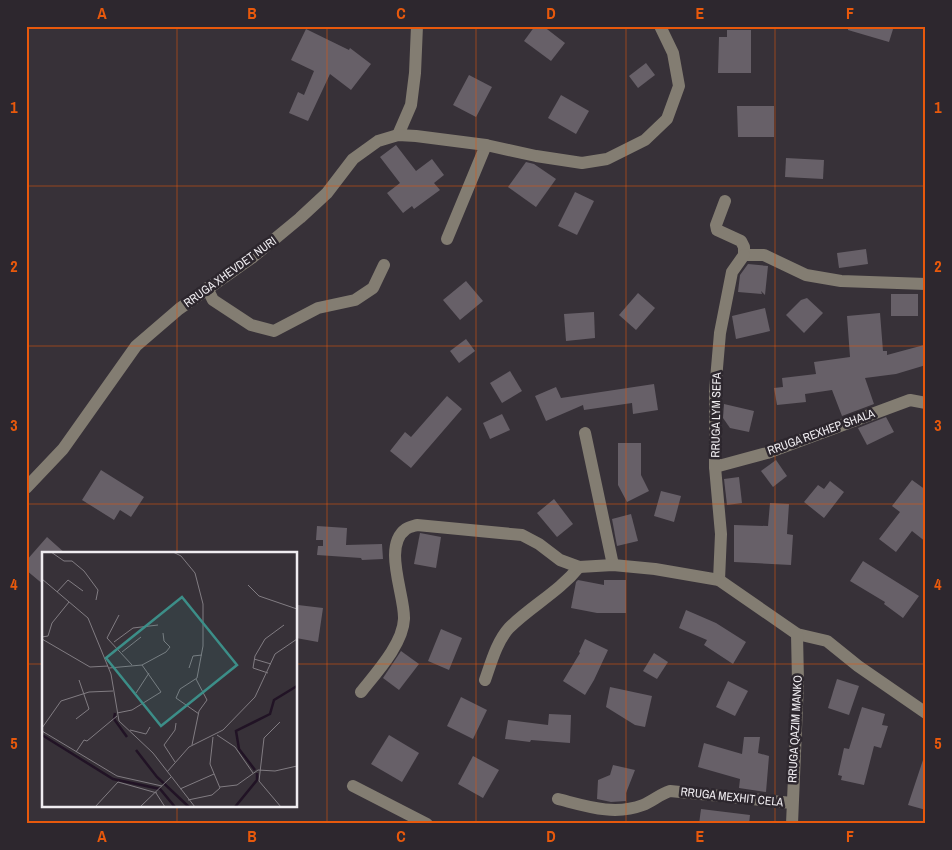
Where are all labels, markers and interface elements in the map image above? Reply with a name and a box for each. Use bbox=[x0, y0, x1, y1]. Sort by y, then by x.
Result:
text: A bbox=[97, 2, 107, 24]
text: B bbox=[247, 2, 257, 24]
text: C bbox=[396, 2, 406, 24]
text: D bbox=[546, 2, 556, 24]
text: E bbox=[696, 2, 705, 24]
text: F bbox=[846, 2, 854, 24]
text: 1 bbox=[10, 96, 18, 118]
text: 1 bbox=[934, 96, 942, 118]
street label: RRUGA XHEVDET NURI bbox=[180, 233, 280, 311]
text: 2 bbox=[10, 255, 18, 277]
text: 2 bbox=[934, 255, 942, 277]
street label: RRUGA LYM SEFA bbox=[707, 372, 725, 458]
street label: RRUGA REXHEP SHALA bbox=[765, 405, 877, 459]
text: 3 bbox=[10, 414, 18, 436]
text: 3 bbox=[934, 414, 942, 436]
inset map bbox=[42, 552, 298, 808]
text: 4 bbox=[10, 573, 18, 595]
text: 4 bbox=[934, 573, 942, 595]
street label: RRUGA QAZIM MANKO bbox=[784, 674, 806, 783]
text: 5 bbox=[10, 732, 18, 754]
text: 5 bbox=[934, 732, 942, 754]
street label: RRUGA MEXHIT CELA bbox=[680, 784, 785, 810]
text: A bbox=[97, 825, 107, 847]
text: B bbox=[247, 825, 257, 847]
text: C bbox=[396, 825, 406, 847]
text: D bbox=[546, 825, 556, 847]
text: E bbox=[696, 825, 705, 847]
text: F bbox=[846, 825, 854, 847]

